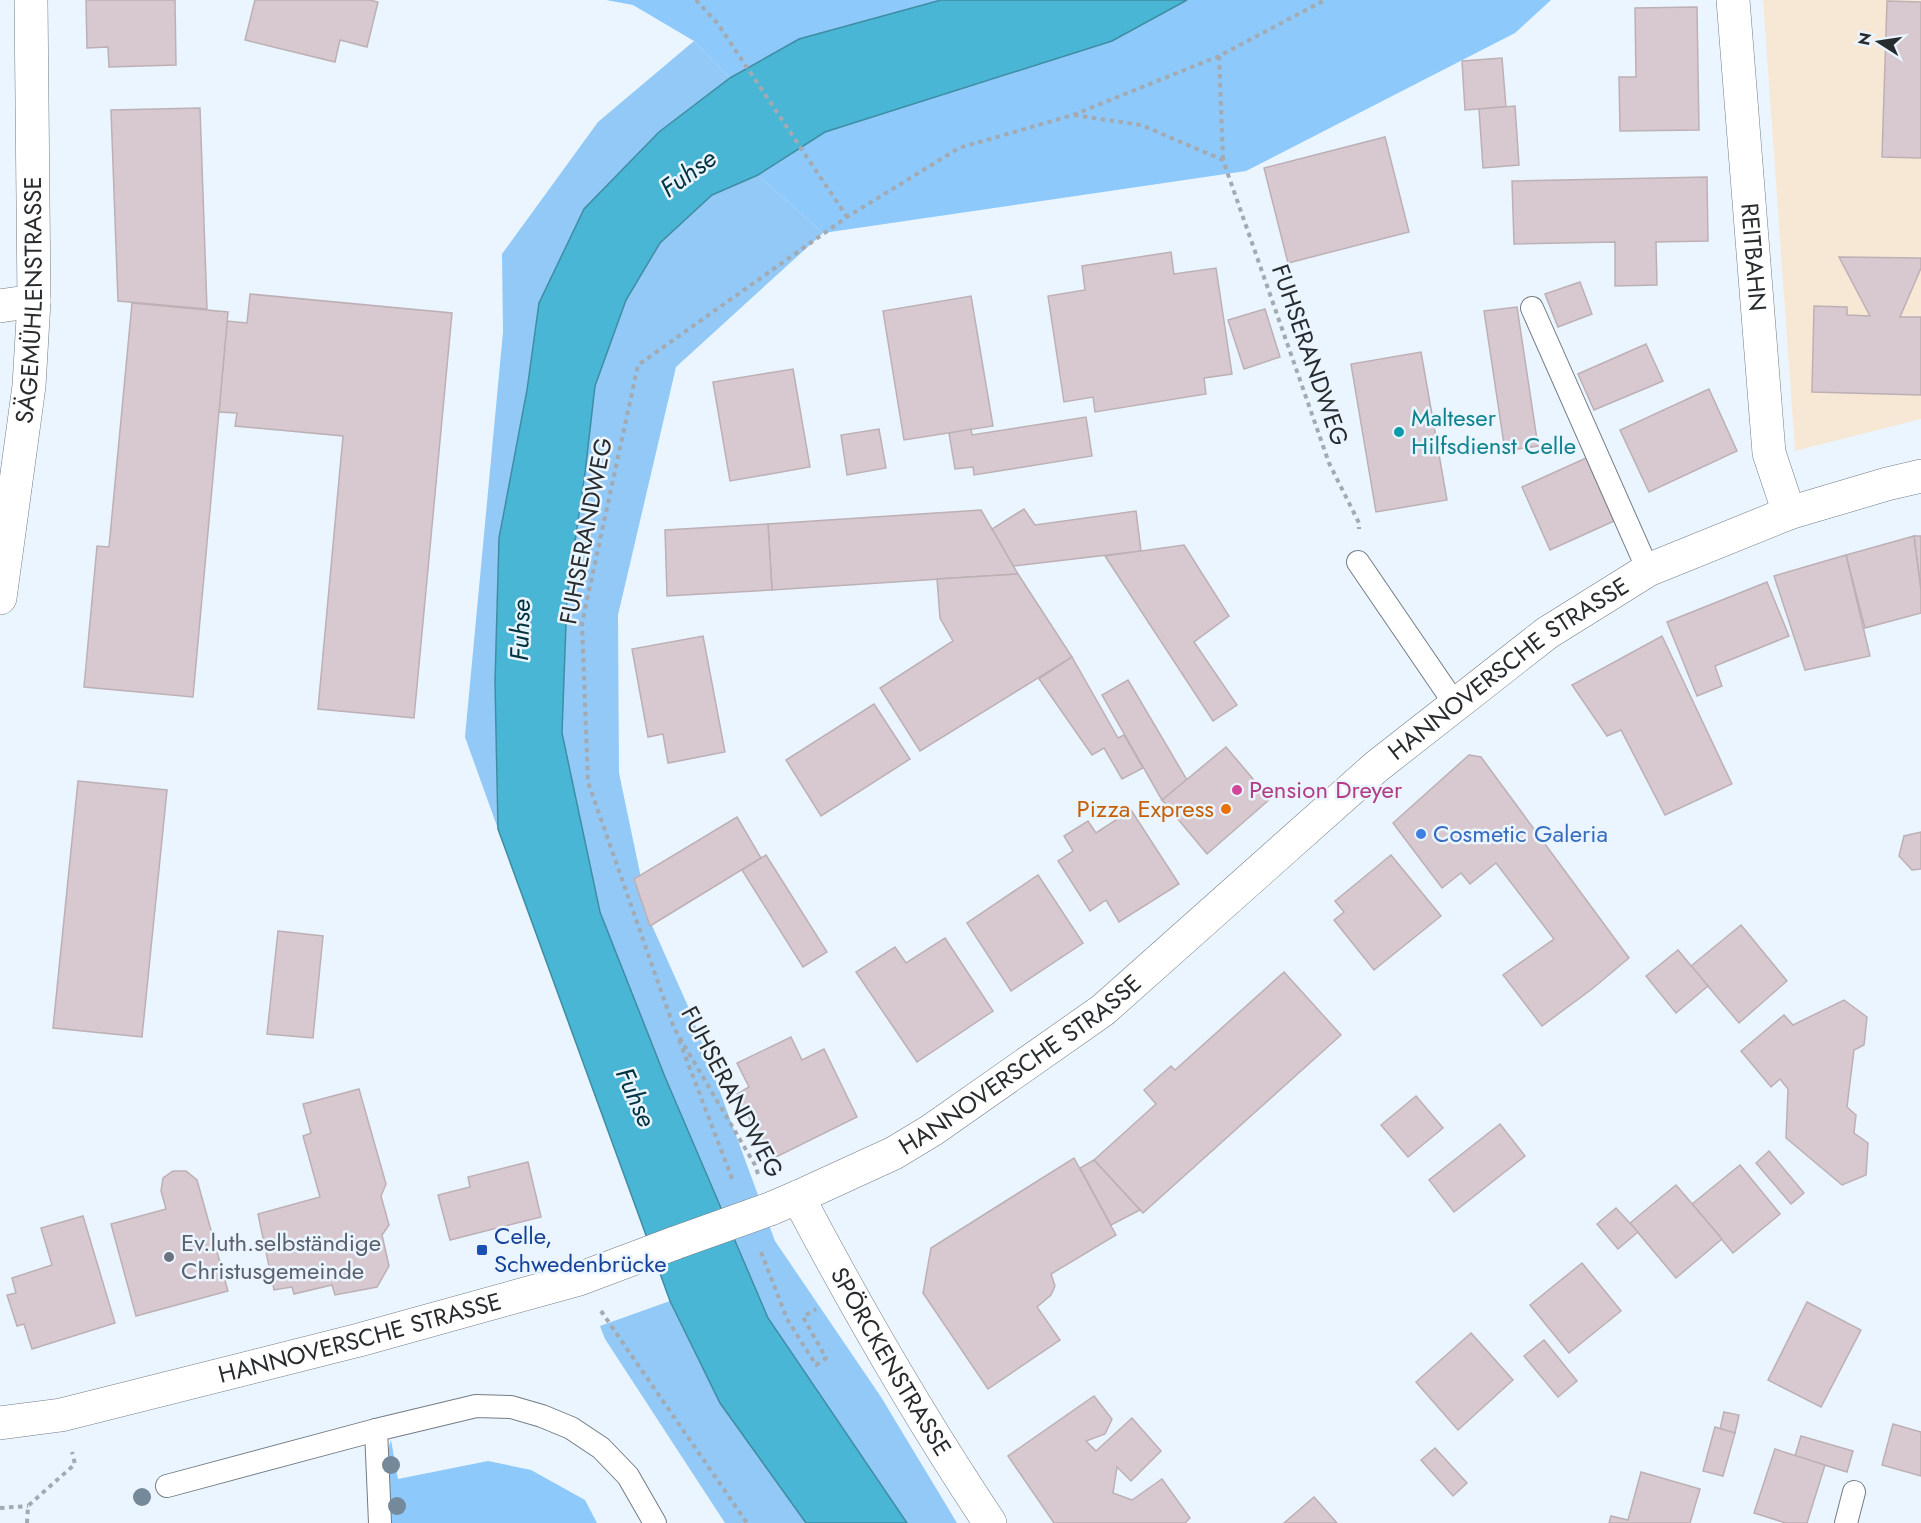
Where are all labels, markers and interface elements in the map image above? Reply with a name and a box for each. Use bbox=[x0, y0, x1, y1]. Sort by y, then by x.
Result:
north arrow bbox=[1849, 12, 1909, 72]
text: N bbox=[1852, 30, 1877, 48]
water label: Fuhse bbox=[652, 139, 724, 207]
street label: SÄGEMÜHLENSTRASSE bbox=[6, 176, 51, 426]
street label: REITBAHN bbox=[1732, 202, 1776, 313]
street label: FUHSERANDWEG bbox=[1263, 260, 1358, 450]
place label: Malteser Hilfsdienst Celle bbox=[1411, 400, 1576, 463]
marker: Malteser Hilfsdienst Celle bbox=[1392, 425, 1406, 439]
street label: FUHSERANDWEG bbox=[550, 435, 621, 627]
street label: HANNOVERSCHE STRASSE bbox=[1380, 568, 1635, 768]
water label: Fuhse bbox=[500, 598, 540, 662]
place label: Pension Dreyer bbox=[1249, 772, 1403, 807]
marker: Pension Dreyer bbox=[1230, 783, 1244, 797]
place label: Pizza Express bbox=[1077, 791, 1214, 826]
marker: Pizza Express bbox=[1219, 802, 1233, 816]
place label: Cosmetic Galeria bbox=[1433, 816, 1608, 851]
marker: Cosmetic Galeria bbox=[1414, 827, 1428, 841]
street label: HANNOVERSCHE STRASSE bbox=[892, 966, 1149, 1163]
street label: FUHSERANDWEG bbox=[672, 1000, 792, 1184]
water label: Fuhse bbox=[606, 1061, 666, 1133]
place label: Celle, Schwedenbrücke bbox=[494, 1218, 667, 1281]
place label: Ev.luth.selbständige Christusgemeinde bbox=[181, 1225, 381, 1288]
marker: Celle, Schwedenbrücke bbox=[475, 1243, 489, 1257]
marker: Ev.luth.selbständige Christusgemeinde bbox=[162, 1250, 176, 1264]
street label: SPÖRCKENSTRASSE bbox=[822, 1261, 960, 1463]
street label: HANNOVERSCHE STRASSE bbox=[215, 1283, 505, 1392]

